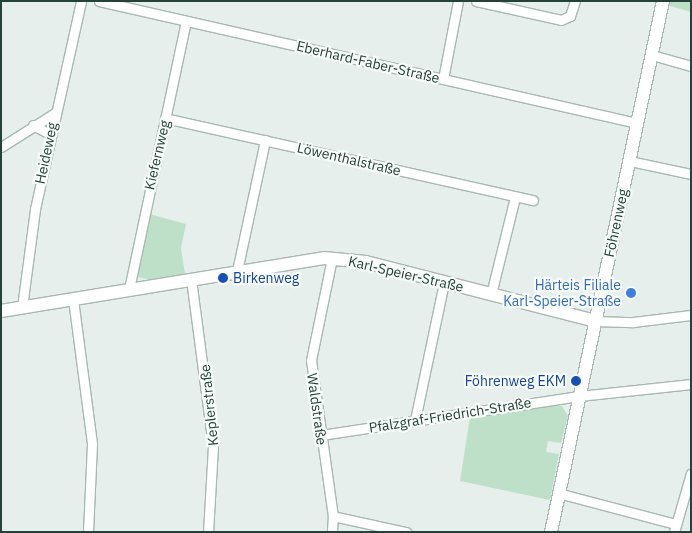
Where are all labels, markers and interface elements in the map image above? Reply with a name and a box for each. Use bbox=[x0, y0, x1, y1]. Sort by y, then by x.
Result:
street label: Eberhard-Faber-Straße bbox=[295, 37, 441, 87]
street label: Kiefernweg bbox=[141, 119, 173, 191]
street label: Heideweg bbox=[31, 121, 61, 185]
street label: Löwenthalstraße bbox=[295, 139, 403, 179]
street label: Föhrenweg bbox=[601, 187, 631, 259]
street label: Karl-Speier-Straße bbox=[347, 253, 465, 295]
place label: Birkenweg bbox=[233, 270, 299, 286]
marker: Birkenweg bbox=[217, 272, 229, 284]
place label: Härteis Filiale Karl-Speier-Straße bbox=[503, 277, 621, 310]
marker: Härteis Filiale Karl-Speier-Straße bbox=[625, 287, 637, 299]
street label: Keplerstraße bbox=[196, 363, 222, 447]
street label: Waldstraße bbox=[304, 372, 330, 446]
place label: Föhrenweg EKM bbox=[465, 373, 566, 389]
marker: Föhrenweg EKM bbox=[570, 375, 582, 387]
street label: Pfalzgraf-Friedrich-Straße bbox=[368, 394, 532, 436]

